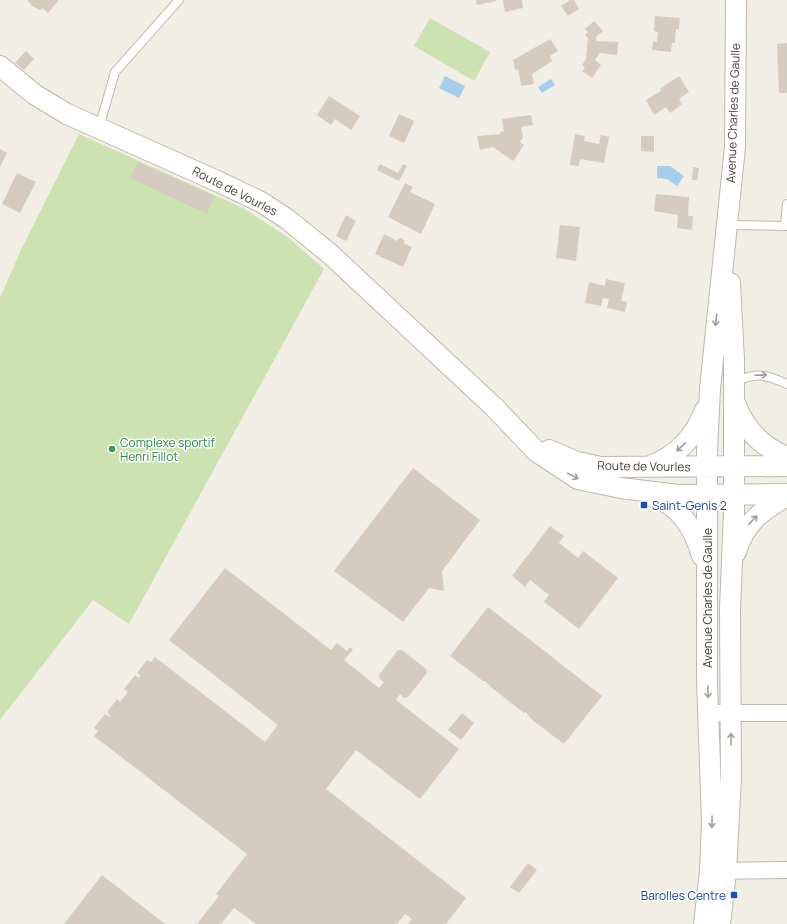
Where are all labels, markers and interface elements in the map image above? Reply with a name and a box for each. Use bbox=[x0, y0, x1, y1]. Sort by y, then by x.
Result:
street label: Avenue Charles de Gaulle bbox=[722, 43, 744, 183]
street label: Route de Vourles bbox=[189, 162, 281, 220]
one-way arrow bbox=[712, 313, 720, 326]
one-way arrow bbox=[754, 371, 767, 379]
place label: Complexe sportif Henri Fillot bbox=[120, 434, 215, 465]
one-way arrow bbox=[676, 443, 686, 452]
marker: Complexe sportif Henri Fillot bbox=[107, 444, 117, 454]
street label: Route de Vourles bbox=[597, 457, 691, 475]
one-way arrow bbox=[566, 473, 578, 480]
place label: Saint-Genis 2 bbox=[652, 497, 727, 514]
marker: Saint-Genis 2 bbox=[639, 500, 649, 510]
one-way arrow bbox=[748, 515, 757, 525]
street label: Avenue Charles de Gaulle bbox=[699, 528, 716, 668]
one-way arrow bbox=[704, 685, 711, 698]
one-way arrow bbox=[727, 733, 735, 746]
one-way arrow bbox=[708, 815, 716, 828]
place label: Barolles Centre bbox=[641, 887, 726, 904]
marker: Barolles Centre bbox=[729, 890, 739, 900]

